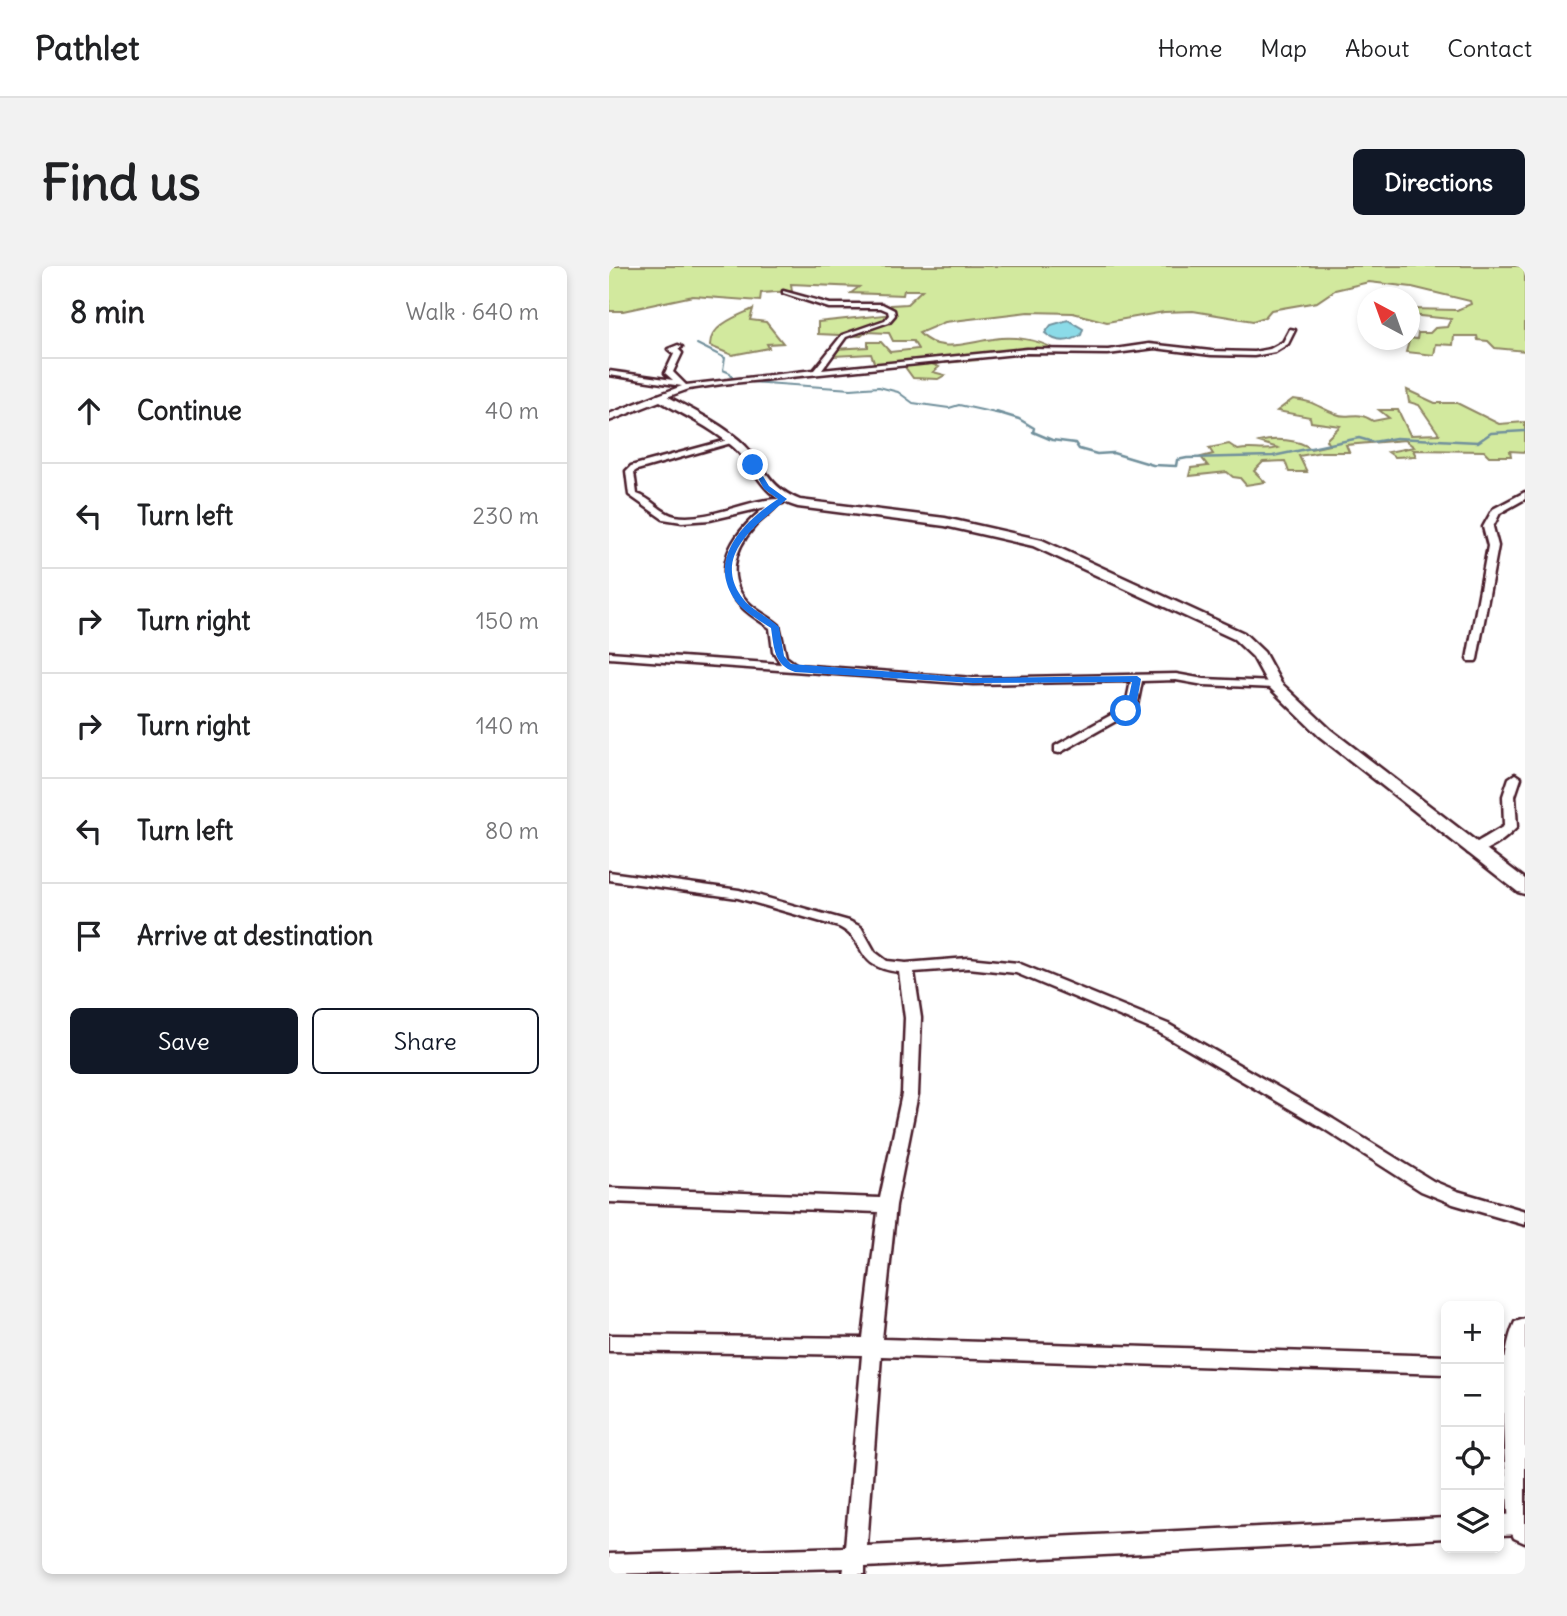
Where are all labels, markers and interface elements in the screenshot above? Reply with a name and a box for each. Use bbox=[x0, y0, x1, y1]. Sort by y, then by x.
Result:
text: Pathlet bbox=[35, 27, 139, 69]
text: Home bbox=[1158, 33, 1222, 63]
text: Map bbox=[1260, 33, 1307, 63]
text: About bbox=[1345, 33, 1409, 63]
text: Contact bbox=[1447, 33, 1532, 63]
button: Directions bbox=[1353, 149, 1525, 215]
text: Find us bbox=[42, 152, 200, 213]
north arrow bbox=[1357, 287, 1420, 350]
text: 8 min bbox=[70, 293, 145, 331]
text: Walk · 640 m bbox=[405, 297, 539, 326]
icon: ahead bbox=[70, 392, 108, 430]
text: Continue bbox=[137, 394, 242, 427]
text: 40 m bbox=[485, 396, 539, 425]
route end bbox=[737, 449, 768, 480]
icon: left bbox=[70, 497, 108, 535]
text: Turn left bbox=[137, 499, 233, 532]
text: 230 m bbox=[473, 501, 539, 530]
icon: right bbox=[70, 602, 108, 640]
text: Turn right bbox=[137, 604, 250, 637]
text: 150 m bbox=[476, 606, 539, 635]
route start bbox=[1110, 695, 1141, 726]
icon: right bbox=[70, 707, 108, 745]
text: Turn right bbox=[137, 709, 250, 742]
text: 140 m bbox=[476, 711, 539, 740]
icon: left bbox=[70, 812, 108, 850]
text: Turn left bbox=[137, 814, 233, 847]
text: 80 m bbox=[485, 816, 539, 845]
icon: arrive bbox=[70, 917, 108, 955]
text: Arrive at destination bbox=[137, 919, 373, 952]
button: Save bbox=[70, 1008, 298, 1074]
button: Share bbox=[312, 1008, 539, 1074]
map controls bbox=[1441, 1301, 1504, 1553]
button: + bbox=[1441, 1301, 1504, 1364]
button: − bbox=[1441, 1364, 1504, 1427]
button: locate bbox=[1441, 1427, 1504, 1490]
button: layers bbox=[1441, 1490, 1504, 1553]

